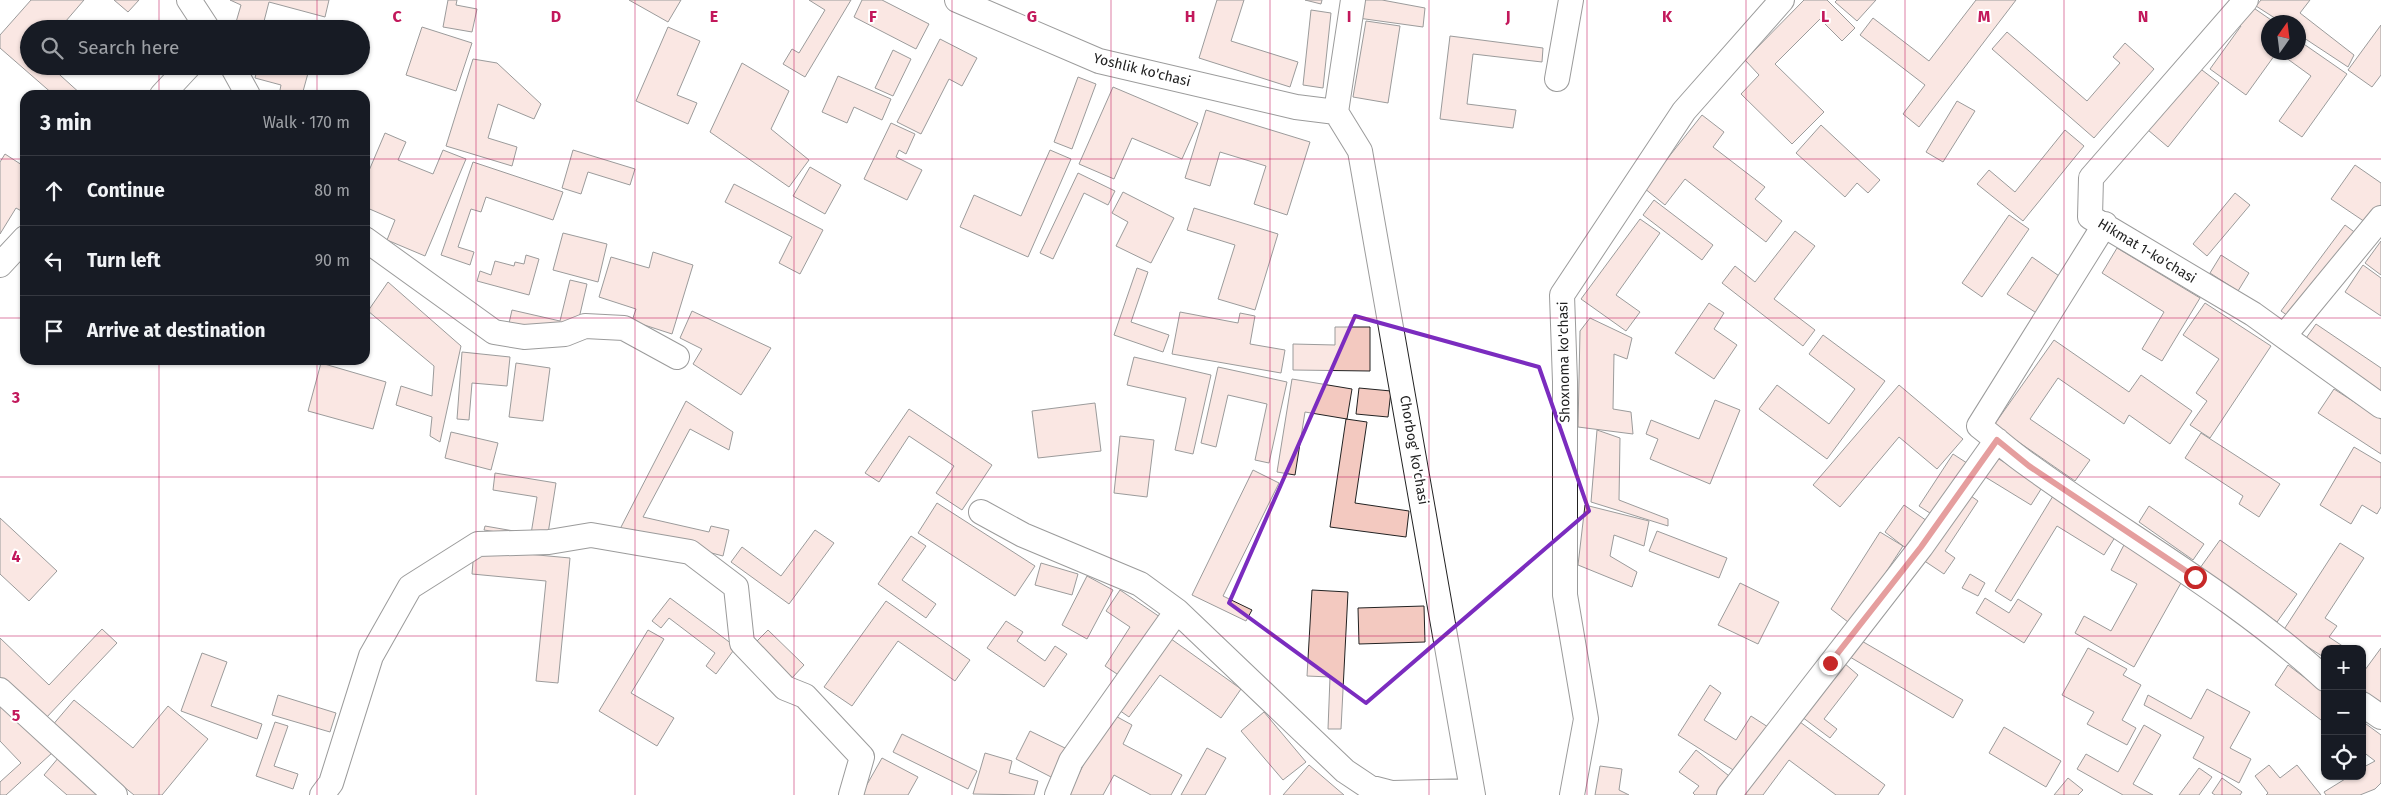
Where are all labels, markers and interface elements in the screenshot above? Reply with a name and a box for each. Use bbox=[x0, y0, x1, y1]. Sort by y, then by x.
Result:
text: C bbox=[392, 7, 402, 26]
text: D bbox=[551, 7, 561, 26]
text: E bbox=[710, 7, 718, 26]
text: F bbox=[869, 7, 877, 26]
text: G bbox=[1027, 7, 1037, 26]
text: H bbox=[1185, 7, 1195, 26]
text: I bbox=[1347, 7, 1351, 26]
text: J bbox=[1504, 7, 1511, 26]
text: K bbox=[1662, 7, 1673, 26]
text: L bbox=[1821, 7, 1829, 26]
text: M bbox=[1978, 7, 1991, 26]
text: N bbox=[2138, 7, 2148, 26]
north arrow bbox=[2261, 15, 2306, 60]
search box bbox=[20, 20, 370, 75]
icon: search bbox=[38, 34, 66, 62]
text: Search here bbox=[78, 36, 179, 59]
street label: Yoshlik ko'chasi bbox=[1092, 50, 1192, 90]
text: 3 min bbox=[40, 110, 92, 136]
text: Walk · 170 m bbox=[263, 113, 350, 132]
icon: ahead bbox=[40, 177, 68, 205]
text: Continue bbox=[87, 179, 165, 202]
text: 80 m bbox=[314, 181, 350, 200]
street label: Hikmat 1-ko'chasi bbox=[2095, 215, 2199, 287]
icon: left bbox=[40, 247, 68, 275]
text: Turn left bbox=[87, 249, 161, 272]
text: 90 m bbox=[315, 251, 350, 270]
street label: Shoxnoma ko'chasi bbox=[1554, 301, 1574, 423]
icon: arrive bbox=[40, 317, 68, 345]
text: Arrive at destination bbox=[87, 319, 266, 342]
text: 3 bbox=[11, 388, 20, 407]
street label: Chorbog' ko'chasi bbox=[1396, 394, 1432, 506]
text: 4 bbox=[11, 547, 21, 566]
route start bbox=[2184, 566, 2207, 589]
map controls bbox=[2321, 645, 2366, 780]
button: + bbox=[2321, 645, 2366, 690]
route end bbox=[1819, 652, 1842, 675]
button: − bbox=[2321, 690, 2366, 735]
text: 5 bbox=[12, 706, 21, 725]
button: locate bbox=[2321, 735, 2366, 780]

